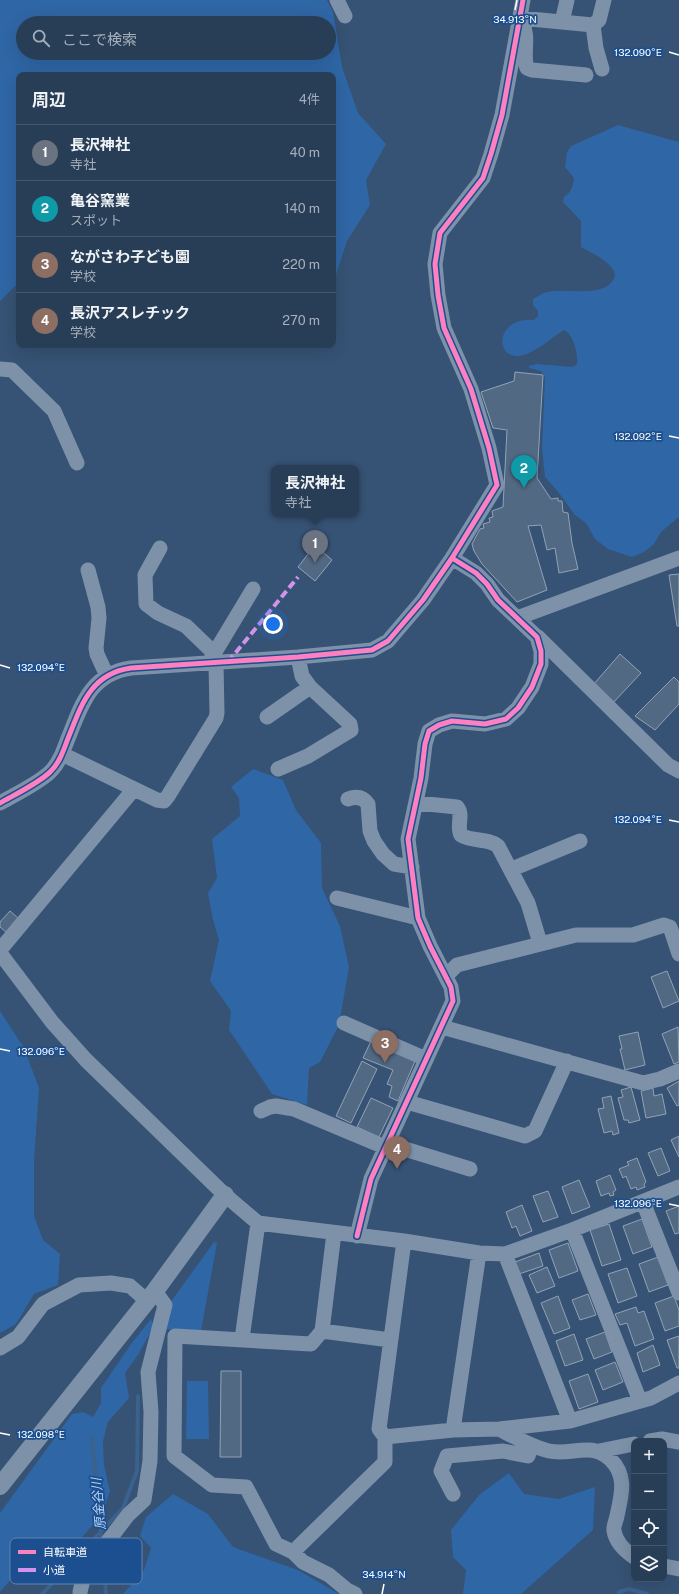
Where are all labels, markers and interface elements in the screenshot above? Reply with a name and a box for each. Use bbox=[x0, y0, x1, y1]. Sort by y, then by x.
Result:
text: 34.913°N bbox=[493, 13, 537, 25]
search box bbox=[16, 16, 336, 60]
icon: search bbox=[30, 27, 52, 49]
text: ここで検索 bbox=[62, 31, 137, 48]
text: 132.090°E bbox=[614, 46, 662, 58]
text: 周辺 bbox=[32, 90, 66, 110]
text: 4件 bbox=[299, 92, 320, 107]
text: 長沢神社 bbox=[70, 136, 130, 153]
text: 1 bbox=[42, 145, 48, 160]
text: 40 m bbox=[289, 145, 320, 160]
text: 寺社 bbox=[70, 157, 96, 172]
text: 亀谷窯業 bbox=[70, 192, 130, 209]
text: 2 bbox=[41, 201, 49, 216]
text: 140 m bbox=[284, 201, 320, 216]
text: スポット bbox=[70, 213, 122, 228]
text: ながさわ子ども園 bbox=[70, 248, 190, 265]
text: 3 bbox=[41, 257, 49, 272]
text: 220 m bbox=[282, 257, 320, 272]
text: 学校 bbox=[70, 269, 96, 284]
text: 長沢アスレチック bbox=[70, 304, 190, 321]
text: 4 bbox=[41, 313, 49, 328]
text: 270 m bbox=[282, 313, 320, 328]
text: 学校 bbox=[70, 325, 96, 340]
text: 132.092°E bbox=[614, 430, 662, 442]
pin: 2 bbox=[511, 455, 537, 488]
popup bbox=[271, 465, 359, 517]
text: 長沢神社 bbox=[285, 474, 345, 491]
text: 寺社 bbox=[285, 495, 311, 510]
pin: 1 bbox=[302, 530, 328, 563]
your location bbox=[263, 614, 283, 634]
text: 132.094°E bbox=[17, 661, 65, 673]
text: 132.094°E bbox=[614, 813, 662, 825]
pin: 3 bbox=[372, 1030, 398, 1063]
text: 132.096°E bbox=[17, 1045, 65, 1057]
pin: 4 bbox=[384, 1136, 410, 1169]
text: 132.096°E bbox=[614, 1197, 662, 1209]
text: 132.098°E bbox=[17, 1428, 65, 1440]
map controls bbox=[631, 1438, 667, 1582]
button: + bbox=[631, 1438, 667, 1474]
button: − bbox=[631, 1474, 667, 1510]
water label: 原金谷川 bbox=[89, 1475, 108, 1531]
button: locate bbox=[631, 1510, 667, 1546]
legend bbox=[10, 1538, 142, 1584]
text: 自転車道 bbox=[43, 1546, 87, 1558]
button: layers bbox=[631, 1546, 667, 1582]
text: 小道 bbox=[43, 1564, 65, 1576]
text: 34.914°N bbox=[362, 1568, 406, 1580]

